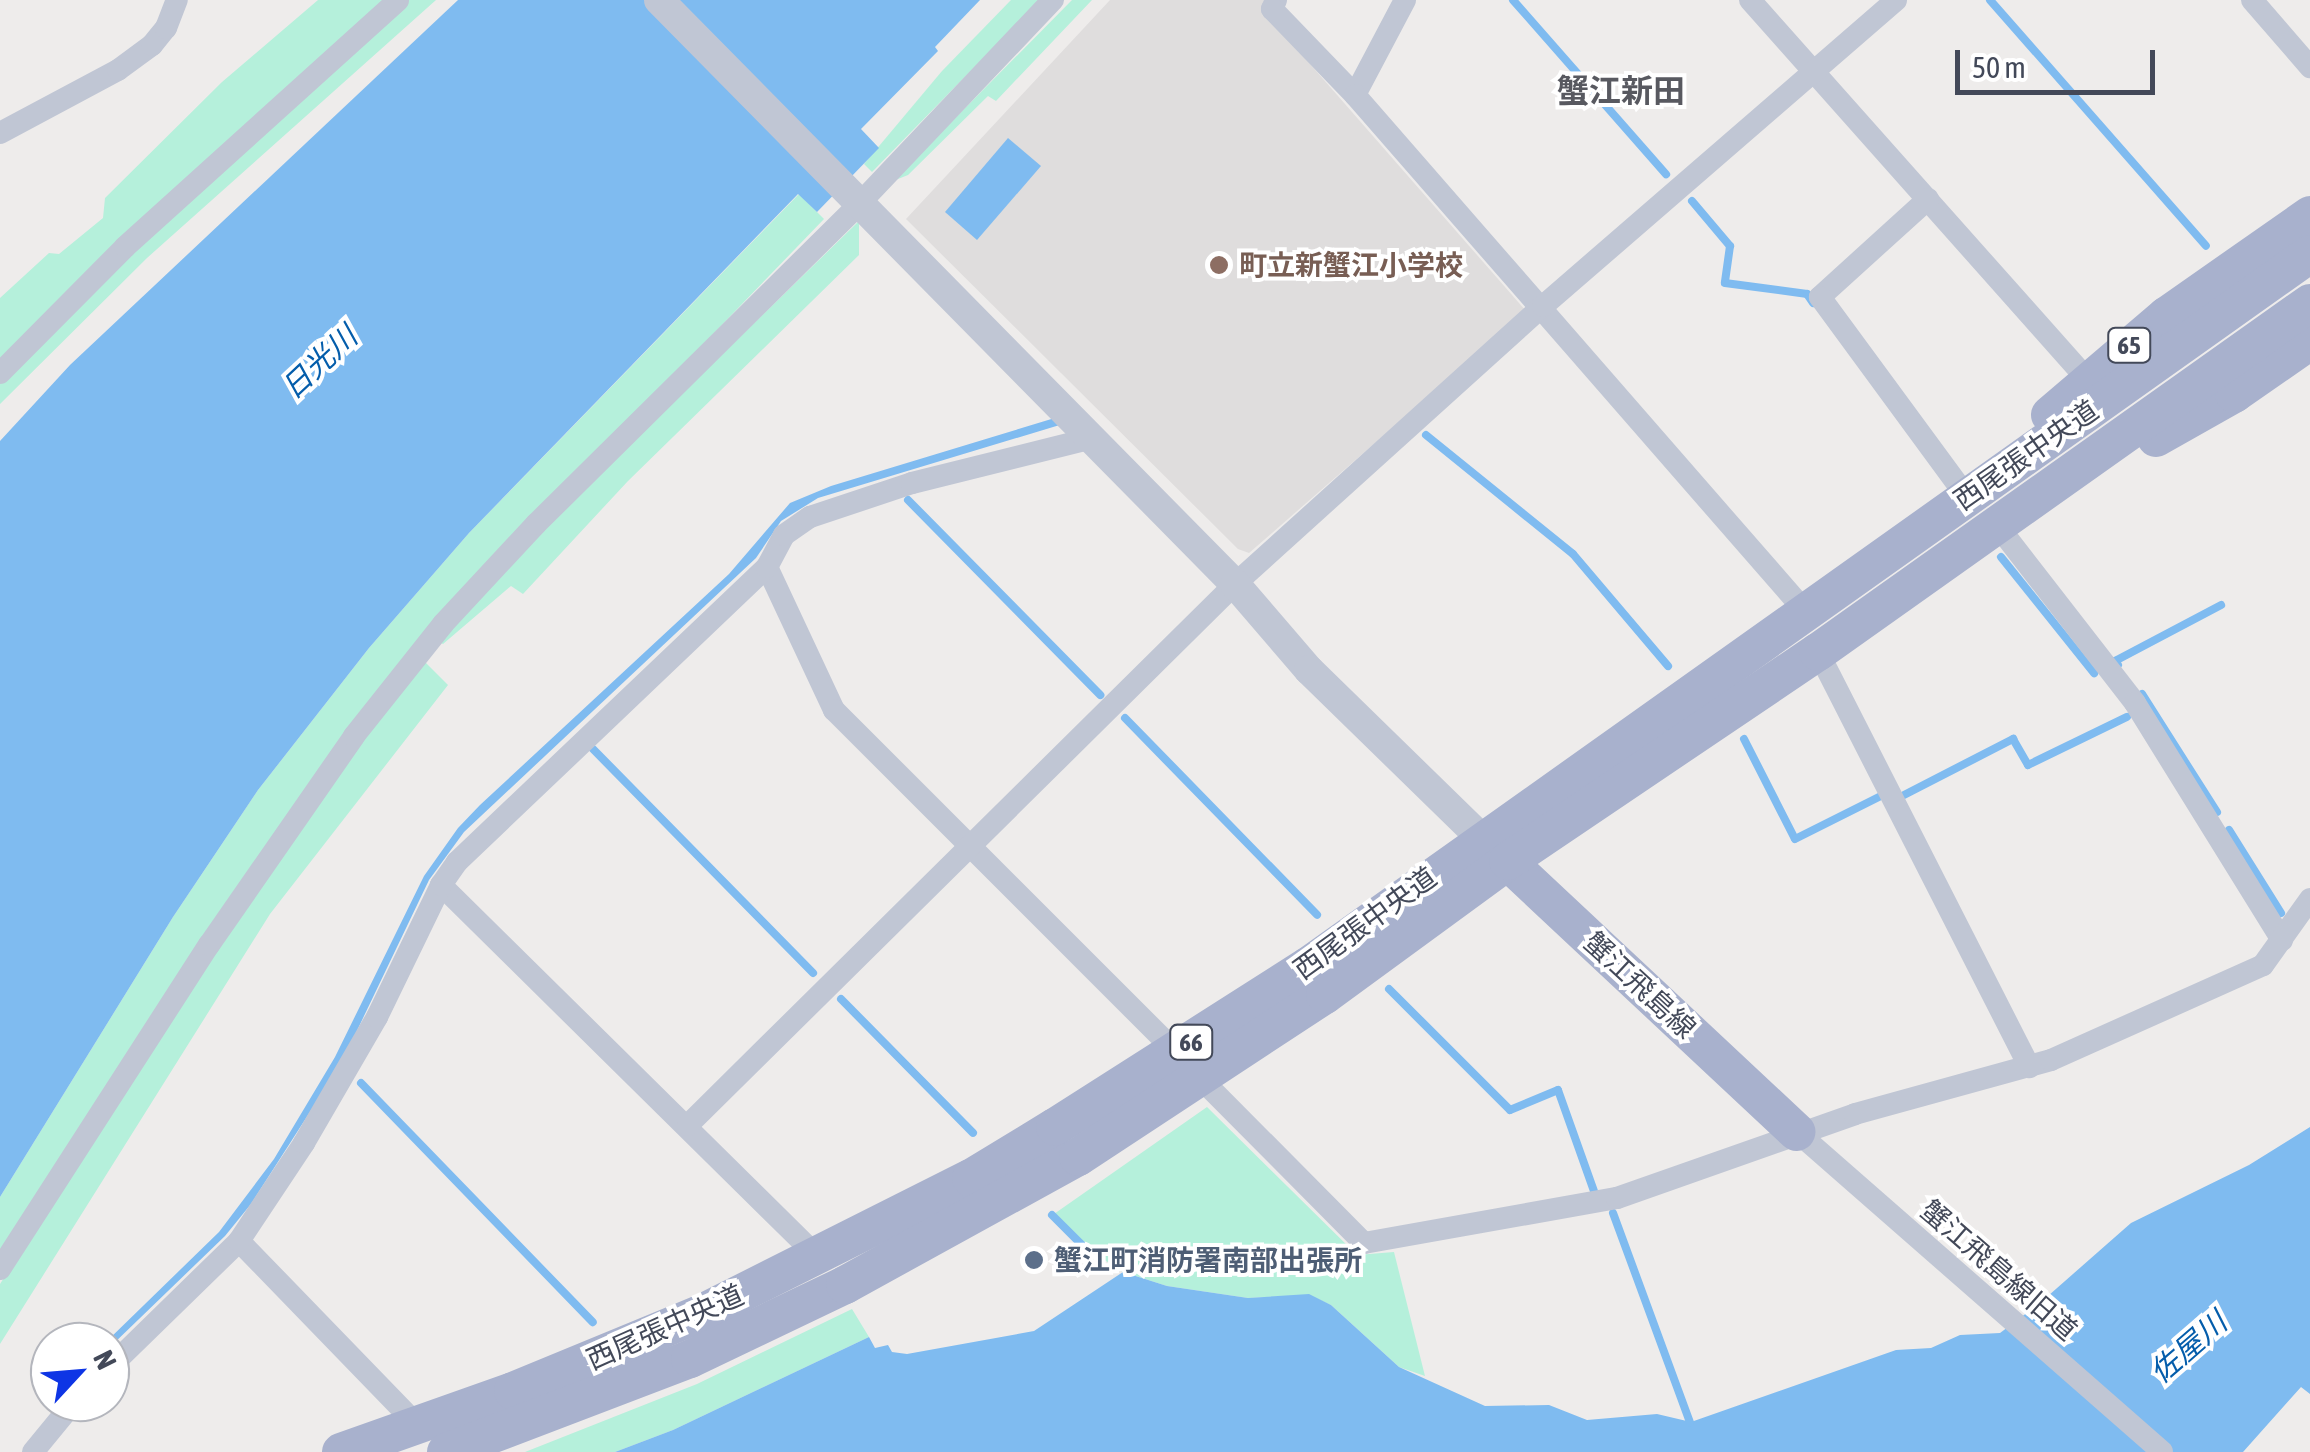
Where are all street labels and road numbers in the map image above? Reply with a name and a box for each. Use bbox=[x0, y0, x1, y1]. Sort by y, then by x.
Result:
road number: 65 bbox=[2106, 325, 2152, 365]
street label: 西尾張中央道 bbox=[1948, 393, 2104, 517]
street label: 西尾張中央道 bbox=[1287, 860, 1443, 986]
street label: 蟹江飛島線 bbox=[1577, 925, 1703, 1045]
road number: 66 bbox=[1168, 1022, 1214, 1062]
street label: 蟹江飛島線旧道 bbox=[1914, 1193, 2084, 1347]
street label: 西尾張中央道 bbox=[581, 1277, 749, 1377]

